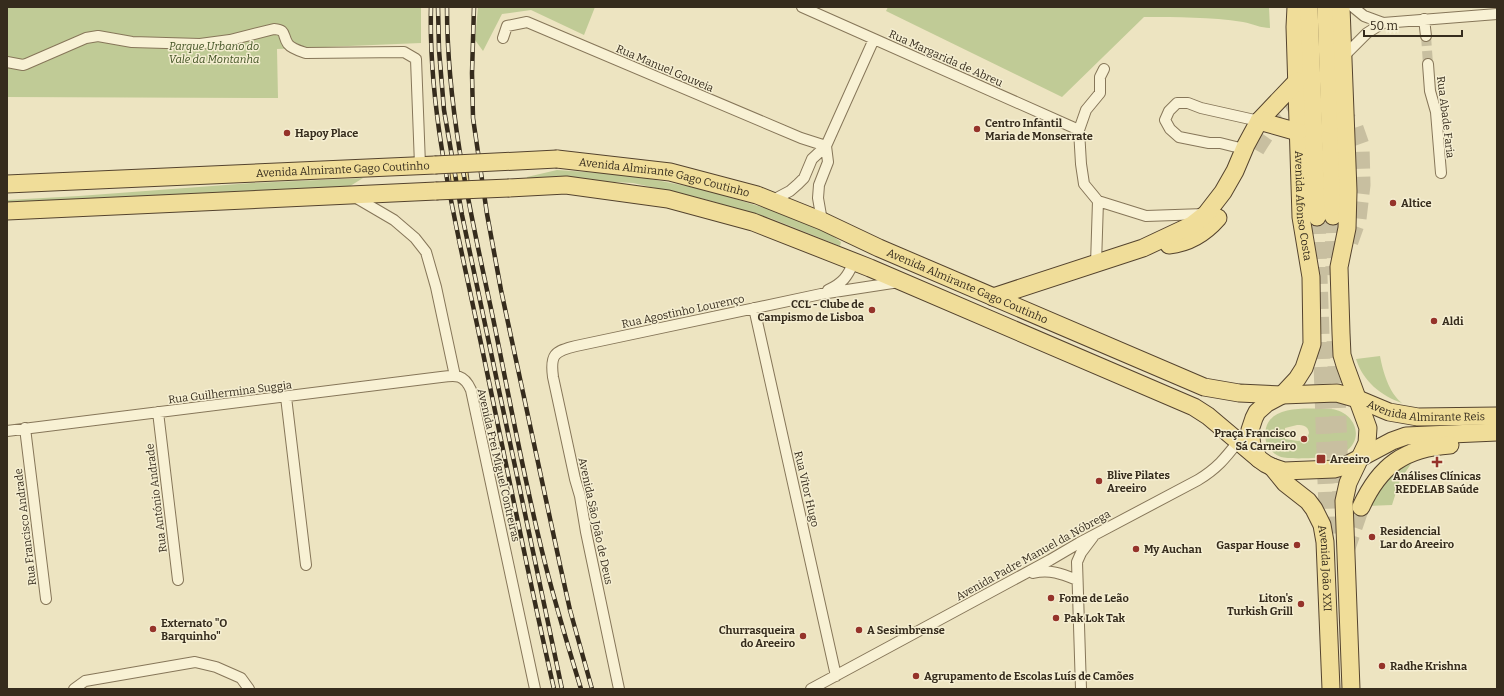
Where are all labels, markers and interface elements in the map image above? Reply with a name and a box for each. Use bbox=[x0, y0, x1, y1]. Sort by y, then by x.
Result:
scale bar bbox=[1364, 12, 1462, 38]
text: 50 m bbox=[1370, 19, 1399, 33]
street label: Rua Margarida de Abreu bbox=[887, 27, 1005, 90]
park label: Parque Urbano do Vale da Montanha bbox=[169, 40, 259, 66]
street label: Rua Manuel Gouveia bbox=[614, 42, 716, 95]
street label: Rua Abade Faria bbox=[1434, 75, 1457, 159]
place label: Centro Infantil Maria de Monserrate bbox=[985, 117, 1093, 143]
marker: Centro Infantil Maria de Monserrate bbox=[972, 124, 982, 134]
place label: Hapoy Place bbox=[295, 127, 358, 140]
marker: Hapoy Place bbox=[282, 128, 292, 138]
street label: Avenida Afonso Costa bbox=[1292, 150, 1314, 262]
street label: Avenida Almirante Gago Coutinho bbox=[578, 156, 751, 200]
street label: Avenida Almirante Gago Coutinho bbox=[256, 159, 430, 180]
place label: Altice bbox=[1401, 197, 1432, 210]
marker: Altice bbox=[1388, 198, 1398, 208]
street label: Avenida Almirante Gago Coutinho bbox=[885, 246, 1050, 326]
street label: Rua Agostinho Lourenço bbox=[621, 292, 746, 331]
place label: CCL - Clube de Campismo de Lisboa bbox=[758, 298, 865, 324]
marker: CCL - Clube de Campismo de Lisboa bbox=[867, 305, 877, 315]
place label: Aldi bbox=[1442, 315, 1464, 328]
marker: Aldi bbox=[1429, 316, 1439, 326]
street label: Rua Guilhermina Suggia bbox=[167, 378, 293, 407]
street label: Avenida Frei Miguel Contreiras bbox=[475, 387, 523, 543]
street label: Avenida Almirante Reis bbox=[1365, 398, 1485, 424]
place label: Praça Francisco Sá Carneiro bbox=[1214, 427, 1296, 453]
marker: Praça Francisco Sá Carneiro bbox=[1299, 434, 1309, 444]
street label: Rua António Andrade bbox=[143, 443, 170, 553]
street label: Rua Vitor Hugo bbox=[791, 450, 822, 528]
marker: Areeiro bbox=[1315, 453, 1327, 465]
place label: Areeiro bbox=[1330, 453, 1370, 466]
street label: Avenida São João de Deus bbox=[576, 456, 615, 586]
marker: Análises Clínicas REDELAB Saúde bbox=[1431, 456, 1443, 468]
street label: Rua Francisco Andrade bbox=[12, 468, 39, 586]
place label: Blive Pilates Areeiro bbox=[1107, 469, 1170, 495]
place label: Análises Clínicas REDELAB Saúde bbox=[1393, 470, 1482, 496]
marker: Blive Pilates Areeiro bbox=[1094, 476, 1104, 486]
street label: Avenida Padre Manuel da Nóbrega bbox=[954, 507, 1113, 603]
street label: Avenida João XXI bbox=[1315, 524, 1334, 612]
place label: Residencial Lar do Areeiro bbox=[1380, 525, 1454, 551]
marker: Residencial Lar do Areeiro bbox=[1367, 532, 1377, 542]
place label: Gaspar House bbox=[1216, 539, 1289, 552]
marker: Gaspar House bbox=[1292, 540, 1302, 550]
place label: My Auchan bbox=[1144, 543, 1202, 556]
marker: My Auchan bbox=[1131, 544, 1141, 554]
place label: Fome de Leão bbox=[1059, 592, 1129, 605]
place label: Liton's Turkish Grill bbox=[1227, 592, 1294, 618]
marker: Fome de Leão bbox=[1046, 593, 1056, 603]
marker: Liton's Turkish Grill bbox=[1296, 599, 1306, 609]
place label: Pak Lok Tak bbox=[1064, 612, 1126, 625]
marker: Pak Lok Tak bbox=[1051, 613, 1061, 623]
place label: Externato "O Barquinho" bbox=[161, 617, 227, 643]
marker: Externato "O Barquinho" bbox=[148, 624, 158, 634]
place label: Churrasqueira do Areeiro bbox=[719, 624, 796, 650]
place label: A Sesimbrense bbox=[867, 624, 945, 637]
marker: A Sesimbrense bbox=[854, 625, 864, 635]
marker: Churrasqueira do Areeiro bbox=[798, 631, 808, 641]
place label: Radhe Krishna bbox=[1390, 660, 1468, 673]
marker: Radhe Krishna bbox=[1377, 661, 1387, 671]
place label: Agrupamento de Escolas Luís de Camões bbox=[924, 670, 1135, 683]
marker: Agrupamento de Escolas Luís de Camões bbox=[911, 671, 921, 681]

